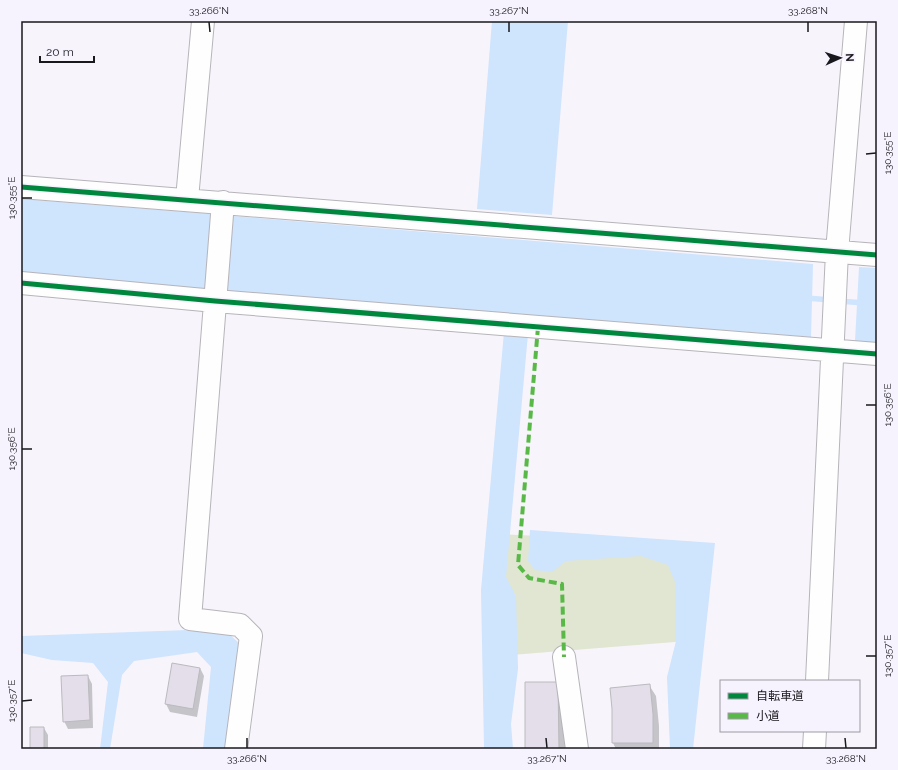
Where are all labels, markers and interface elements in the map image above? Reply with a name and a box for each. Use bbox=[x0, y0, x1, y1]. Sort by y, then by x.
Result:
text: 33.266°N bbox=[189, 5, 229, 16]
text: 33.267°N bbox=[489, 5, 529, 16]
text: 33.268°N bbox=[788, 5, 828, 16]
scale bar bbox=[40, 38, 94, 64]
north arrow bbox=[820, 38, 860, 78]
text: 20 m bbox=[46, 45, 74, 59]
text: N bbox=[843, 53, 856, 62]
text: 130.355°E bbox=[882, 132, 893, 174]
text: 130.355°E bbox=[6, 177, 17, 219]
text: 130.356°E bbox=[882, 383, 893, 427]
text: 130.356°E bbox=[6, 427, 17, 471]
text: 130.357°E bbox=[882, 635, 893, 677]
text: 130.357°E bbox=[6, 680, 17, 722]
legend bbox=[720, 680, 860, 732]
text: 自転車道 bbox=[756, 689, 804, 703]
text: 小道 bbox=[756, 709, 780, 723]
text: 33.266°N bbox=[227, 753, 267, 764]
text: 33.267°N bbox=[527, 753, 567, 764]
text: 33.268°N bbox=[826, 753, 866, 764]

